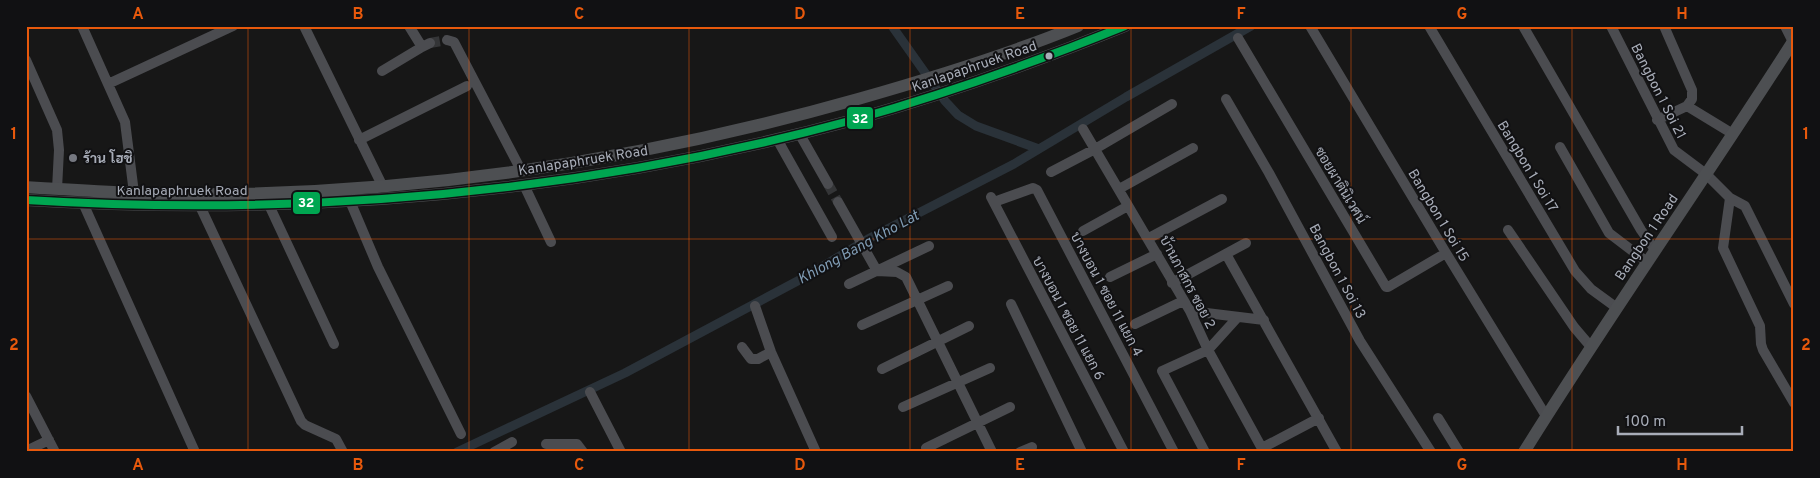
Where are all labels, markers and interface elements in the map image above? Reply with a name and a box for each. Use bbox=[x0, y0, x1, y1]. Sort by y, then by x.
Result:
text: A bbox=[132, 5, 144, 25]
text: B bbox=[352, 5, 364, 25]
text: C bbox=[574, 5, 584, 25]
text: D bbox=[794, 5, 806, 25]
text: E bbox=[1015, 5, 1025, 25]
text: F bbox=[1236, 5, 1246, 25]
text: G bbox=[1457, 5, 1467, 25]
text: H bbox=[1676, 5, 1688, 25]
street label: Kanlapaphruek Road bbox=[910, 38, 1039, 97]
street label: Bangbon 1 Soi 21 bbox=[1626, 41, 1689, 142]
unlabelled marker bbox=[1044, 51, 1054, 61]
line badge: 32 bbox=[846, 106, 874, 130]
text: 32 bbox=[852, 111, 868, 128]
street label: Bangbon 1 Soi 17 bbox=[1493, 118, 1561, 216]
text: 1 bbox=[11, 125, 17, 145]
text: 1 bbox=[1803, 125, 1809, 145]
street label: Kanlapaphruek Road bbox=[517, 143, 649, 180]
street label: ซอยผาตินิเวศน์ bbox=[1310, 143, 1371, 227]
place label: ร้าน โฮชิ bbox=[83, 149, 133, 168]
marker: ร้าน โฮชิ bbox=[67, 152, 79, 164]
street label: Bangbon 1 Soi 15 bbox=[1403, 166, 1472, 265]
street label: Kanlapaphruek Road bbox=[116, 183, 248, 200]
line badge: 32 bbox=[292, 191, 321, 215]
street label: Bangbon 1 Road bbox=[1612, 191, 1682, 284]
text: 32 bbox=[298, 195, 314, 212]
water label: Khlong Bang Kho Lat bbox=[795, 207, 923, 290]
street label: Bangbon 1 Soi 13 bbox=[1305, 221, 1369, 322]
street label: บางบอน 1 ซอย 11 แยก 4 bbox=[1066, 230, 1146, 360]
street label: บ้านภาสกร ซอย 2 bbox=[1155, 232, 1220, 332]
street label: บางบอน 1 ซอย 11 แยก 6 bbox=[1028, 254, 1108, 384]
text: 2 bbox=[9, 336, 19, 356]
text: 2 bbox=[1801, 336, 1811, 356]
scale bar bbox=[1618, 403, 1741, 435]
text: 100 m bbox=[1625, 413, 1666, 432]
text: A bbox=[132, 456, 144, 476]
text: B bbox=[352, 456, 364, 476]
text: C bbox=[574, 456, 584, 476]
text: D bbox=[794, 456, 806, 476]
text: E bbox=[1015, 456, 1025, 476]
text: F bbox=[1236, 456, 1246, 476]
text: G bbox=[1457, 456, 1467, 476]
text: H bbox=[1676, 456, 1688, 476]

